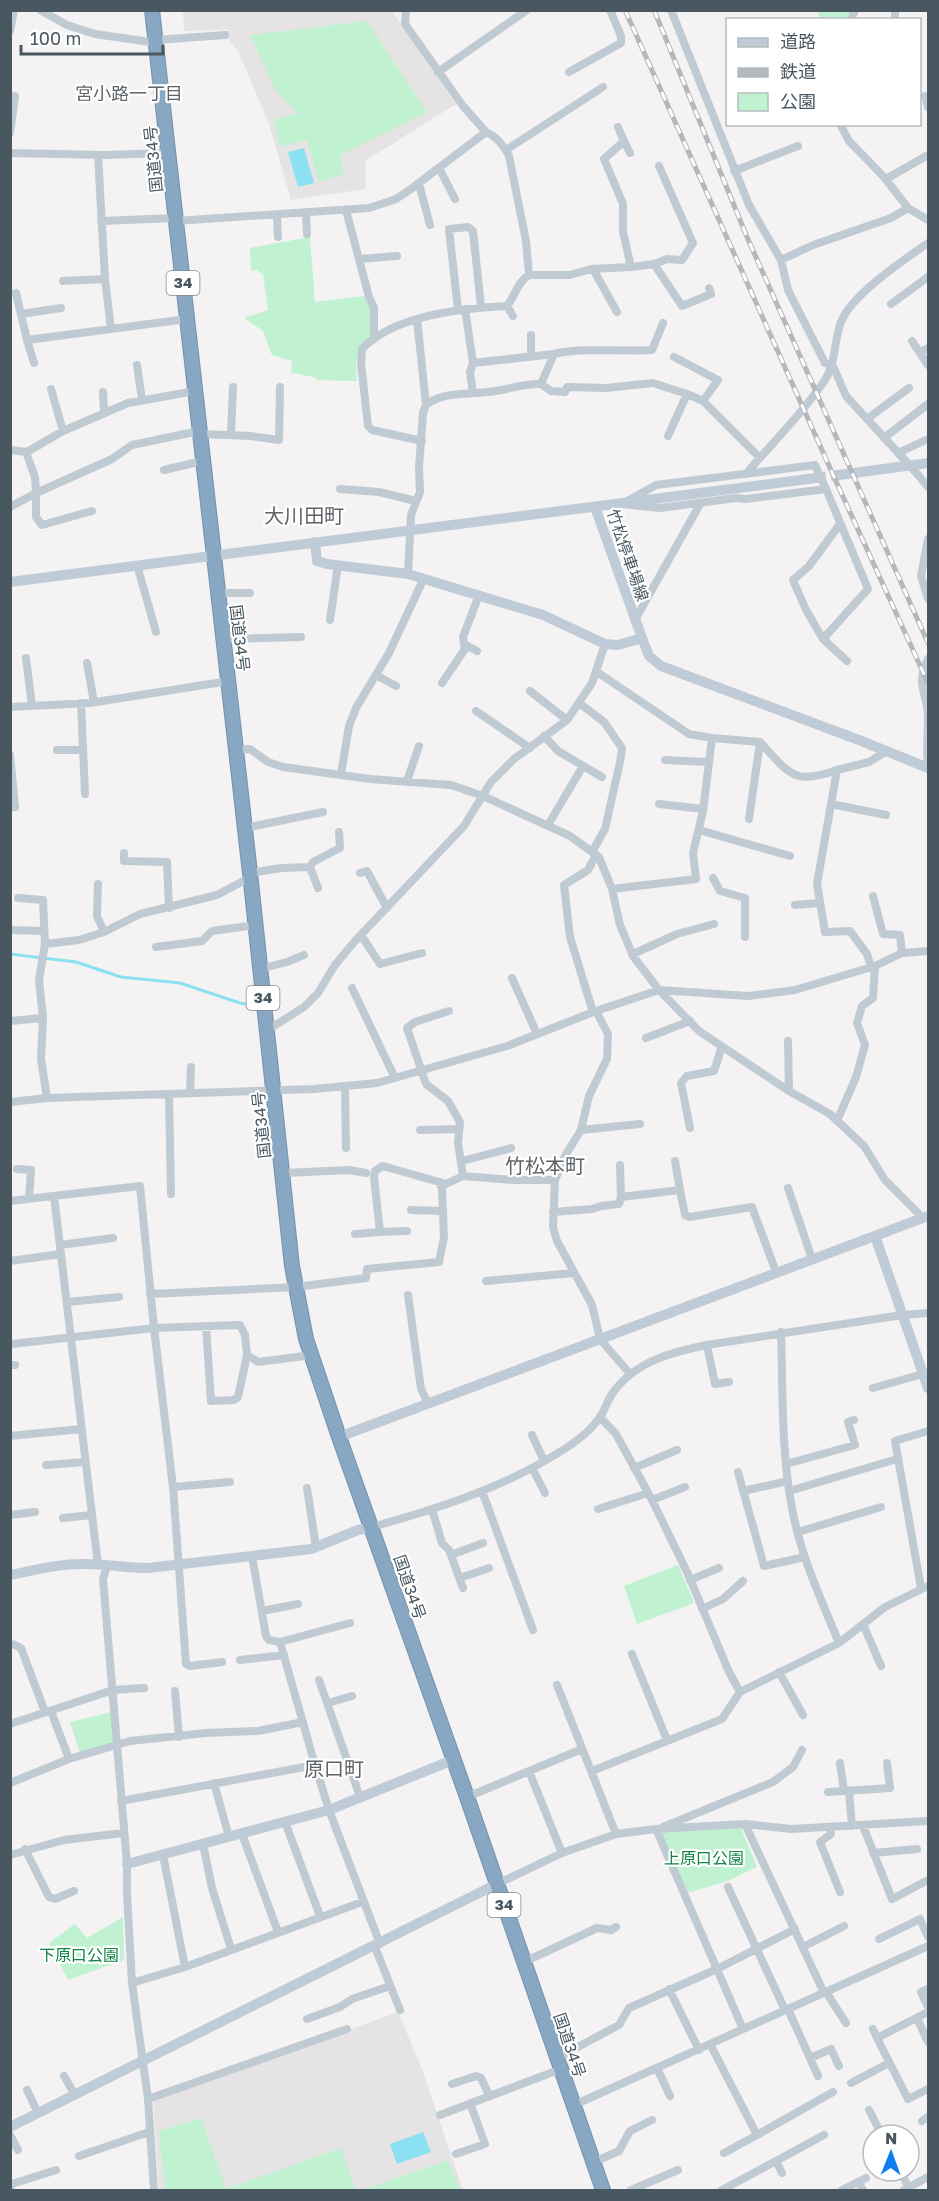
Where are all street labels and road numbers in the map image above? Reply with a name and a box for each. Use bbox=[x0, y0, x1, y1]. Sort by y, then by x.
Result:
street label: 国道34号 bbox=[140, 125, 166, 193]
road number: 34 bbox=[166, 271, 200, 295]
street label: 竹松停車場線 bbox=[603, 506, 653, 604]
street label: 国道34号 bbox=[226, 603, 254, 673]
road number: 34 bbox=[246, 986, 280, 1010]
street label: 国道34号 bbox=[248, 1091, 274, 1159]
street label: 国道34号 bbox=[390, 1552, 430, 1622]
road number: 34 bbox=[488, 1893, 520, 1917]
street label: 国道34号 bbox=[550, 2010, 590, 2080]

